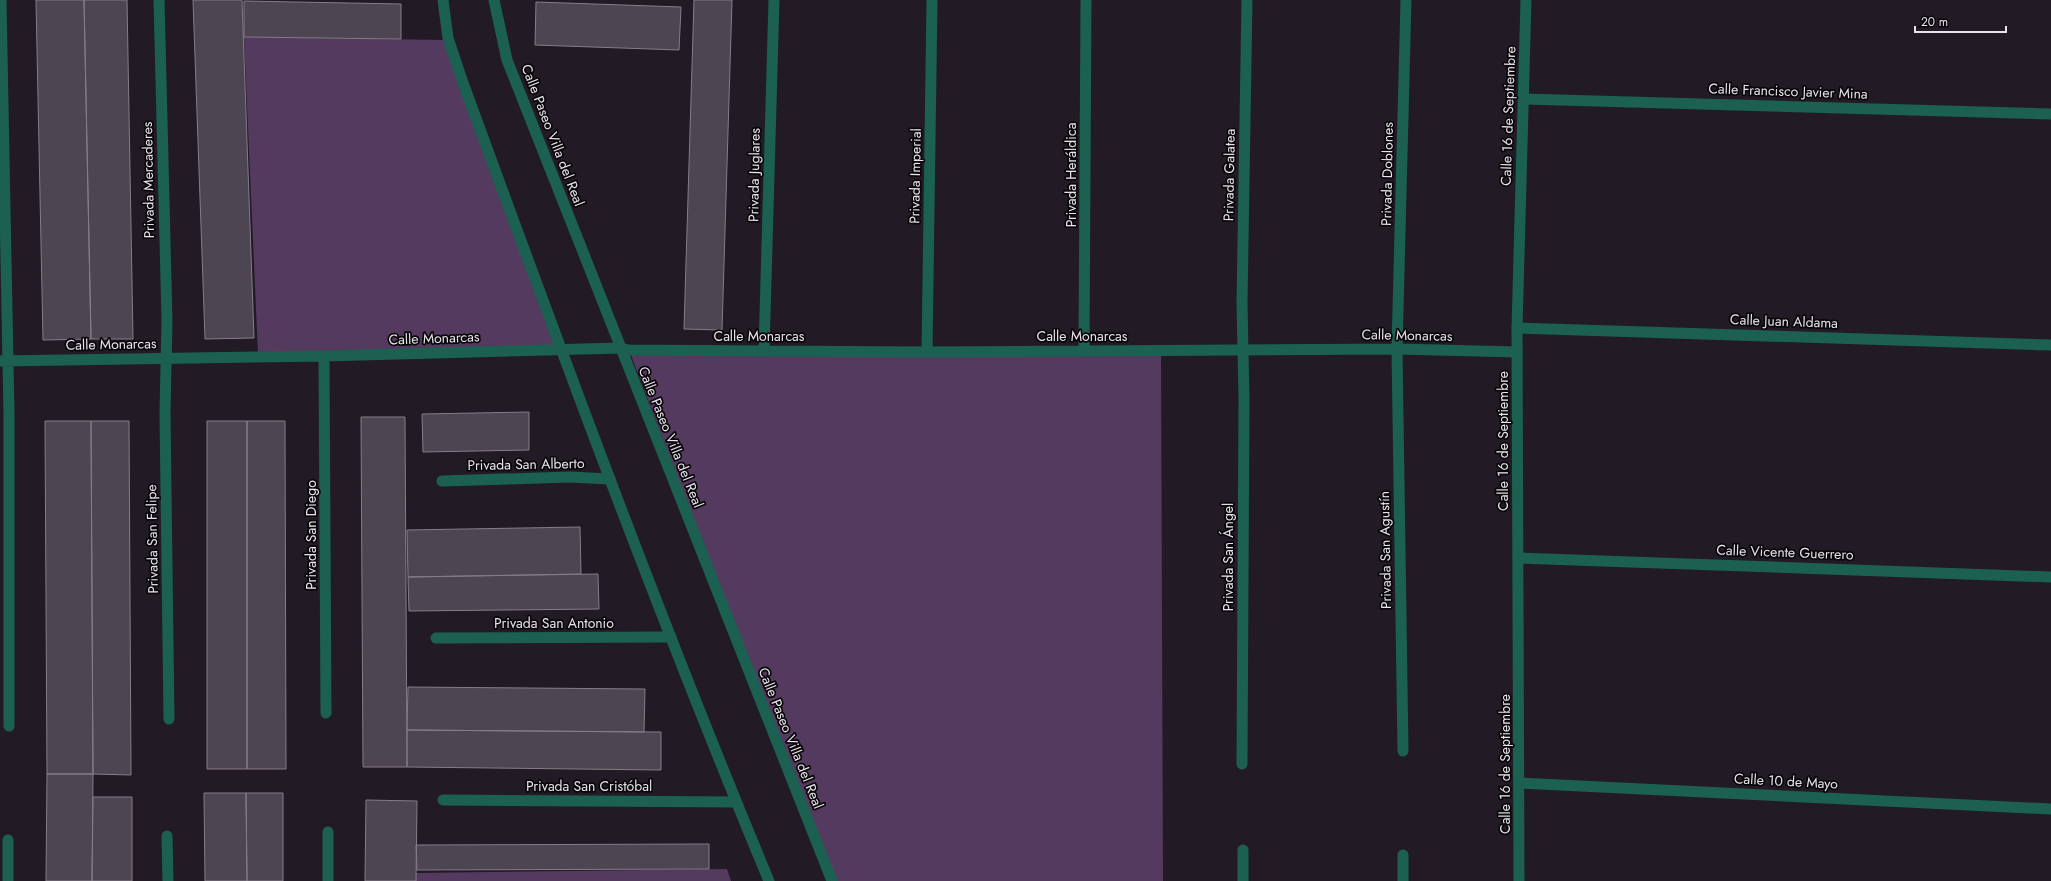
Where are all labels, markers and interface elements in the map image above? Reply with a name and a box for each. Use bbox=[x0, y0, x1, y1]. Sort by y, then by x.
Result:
scale bar bbox=[1915, 8, 2006, 34]
text: 20 m bbox=[1921, 13, 1948, 31]
street label: Calle 16 de Septiembre bbox=[1496, 46, 1520, 186]
street label: Calle Paseo Villa del Real bbox=[517, 61, 589, 209]
street label: Calle Francisco Javier Mina bbox=[1708, 78, 1868, 104]
street label: Privada Mercaderes bbox=[137, 121, 159, 239]
street label: Privada Doblones bbox=[1376, 122, 1398, 226]
street label: Privada Heráldica bbox=[1061, 123, 1081, 227]
street label: Privada Juglares bbox=[743, 128, 765, 222]
street label: Privada Imperial bbox=[904, 128, 926, 224]
street label: Privada Galatea bbox=[1218, 129, 1240, 221]
street label: Calle Juan Aldama bbox=[1730, 309, 1838, 333]
street label: Calle Monarcas bbox=[1361, 324, 1453, 346]
street label: Calle Monarcas bbox=[388, 326, 480, 350]
street label: Calle Monarcas bbox=[714, 326, 805, 346]
street label: Calle Monarcas bbox=[1037, 326, 1128, 346]
street label: Calle Monarcas bbox=[65, 333, 157, 355]
street label: Calle Paseo Villa del Real bbox=[633, 363, 709, 511]
street label: Calle 16 de Septiembre bbox=[1493, 371, 1513, 511]
street label: Privada San Alberto bbox=[467, 453, 585, 475]
street label: Privada San Diego bbox=[301, 480, 321, 590]
street label: Privada San Felipe bbox=[141, 484, 163, 594]
street label: Privada San Agustín bbox=[1374, 491, 1396, 609]
street label: Privada San Ángel bbox=[1218, 503, 1238, 611]
street label: Calle Vicente Guerrero bbox=[1716, 540, 1854, 564]
street label: Privada San Antonio bbox=[494, 613, 614, 633]
street label: Calle Paseo Villa del Real bbox=[753, 664, 829, 812]
street label: Calle 16 de Septiembre bbox=[1495, 694, 1515, 834]
street label: Calle 10 de Mayo bbox=[1734, 768, 1839, 794]
street label: Privada San Cristóbal bbox=[526, 776, 652, 796]

